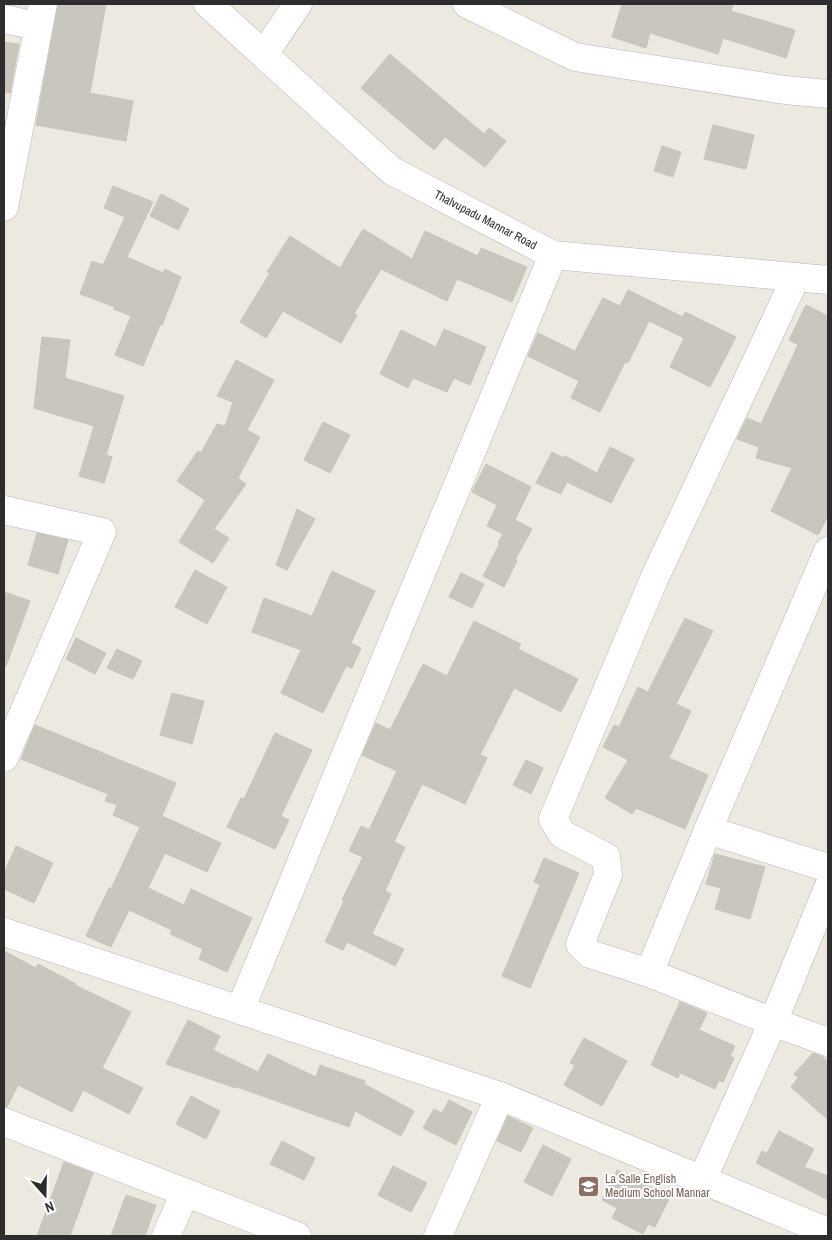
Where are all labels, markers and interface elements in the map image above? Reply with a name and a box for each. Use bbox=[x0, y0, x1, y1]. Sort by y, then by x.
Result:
street label: Thalvupadu Mannar Road bbox=[431, 186, 540, 253]
north arrow bbox=[20, 1170, 70, 1220]
place label: La Salle English Medium School Mannar bbox=[605, 1171, 710, 1201]
school or university icon: La Salle English Medium School Mannar bbox=[577, 1174, 601, 1198]
text: N bbox=[42, 1197, 56, 1217]

